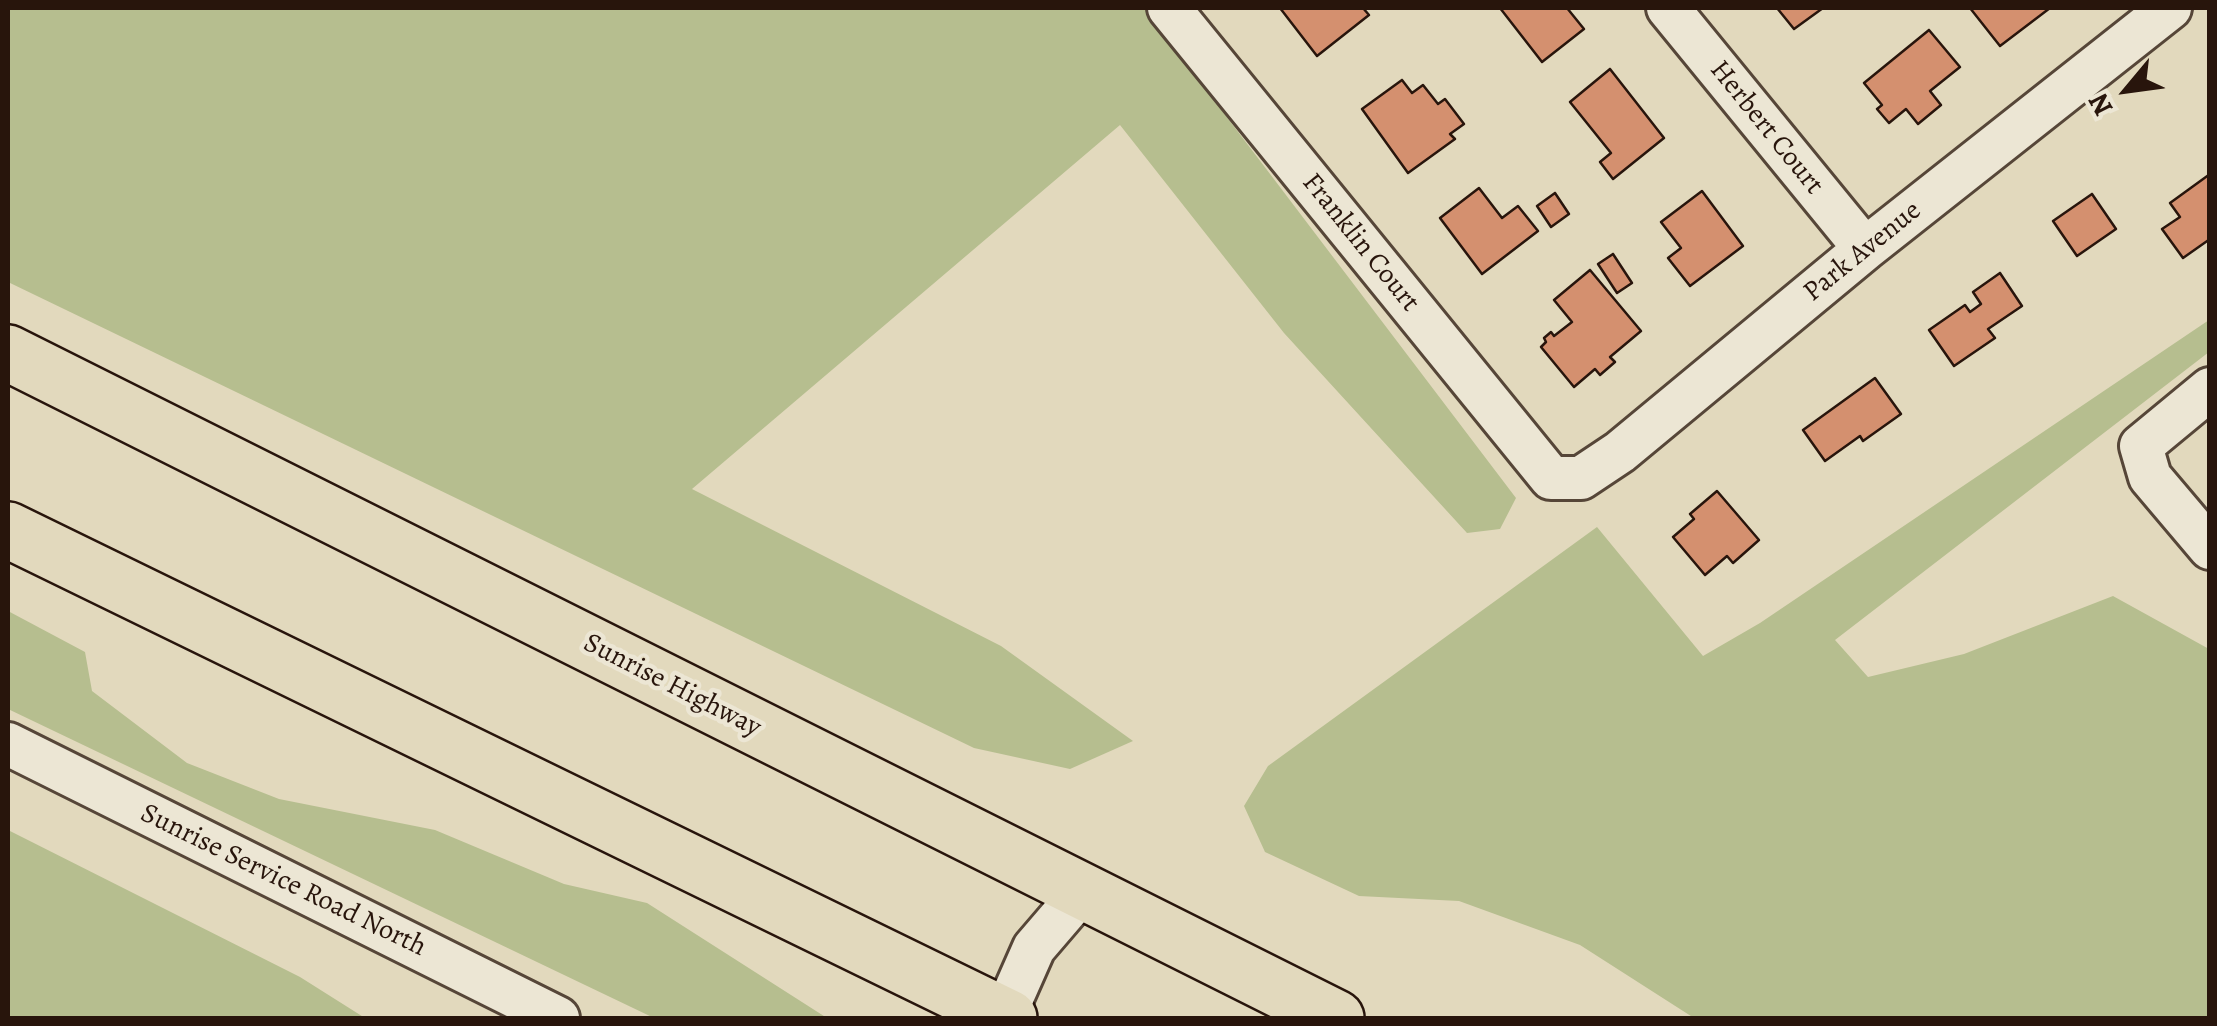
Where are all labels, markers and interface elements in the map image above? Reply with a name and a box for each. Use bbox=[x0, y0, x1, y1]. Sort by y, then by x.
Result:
north arrow bbox=[2077, 40, 2177, 140]
street label: Herbert Court bbox=[1702, 54, 1830, 202]
text: N bbox=[2079, 86, 2122, 123]
street label: Franklin Court bbox=[1294, 167, 1426, 319]
street label: Park Avenue bbox=[1797, 194, 1929, 310]
street label: Sunrise Highway bbox=[578, 627, 766, 745]
street label: Sunrise Service Road North bbox=[135, 797, 431, 965]

